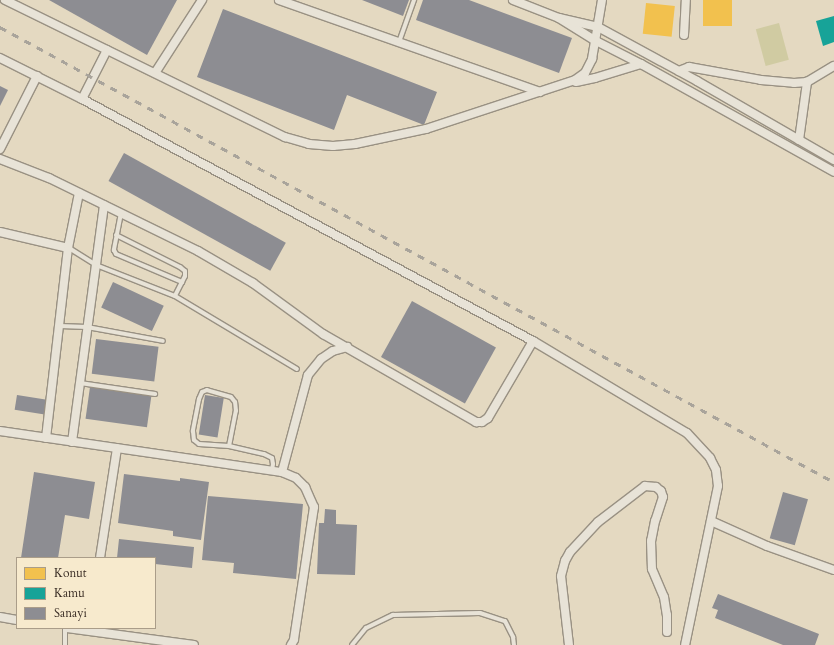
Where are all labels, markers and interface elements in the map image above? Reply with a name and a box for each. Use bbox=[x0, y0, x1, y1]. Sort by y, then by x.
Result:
legend bbox=[16, 557, 156, 629]
text: Konut bbox=[54, 565, 87, 581]
text: Kamu bbox=[54, 585, 85, 601]
text: Sanayi bbox=[54, 605, 87, 621]

